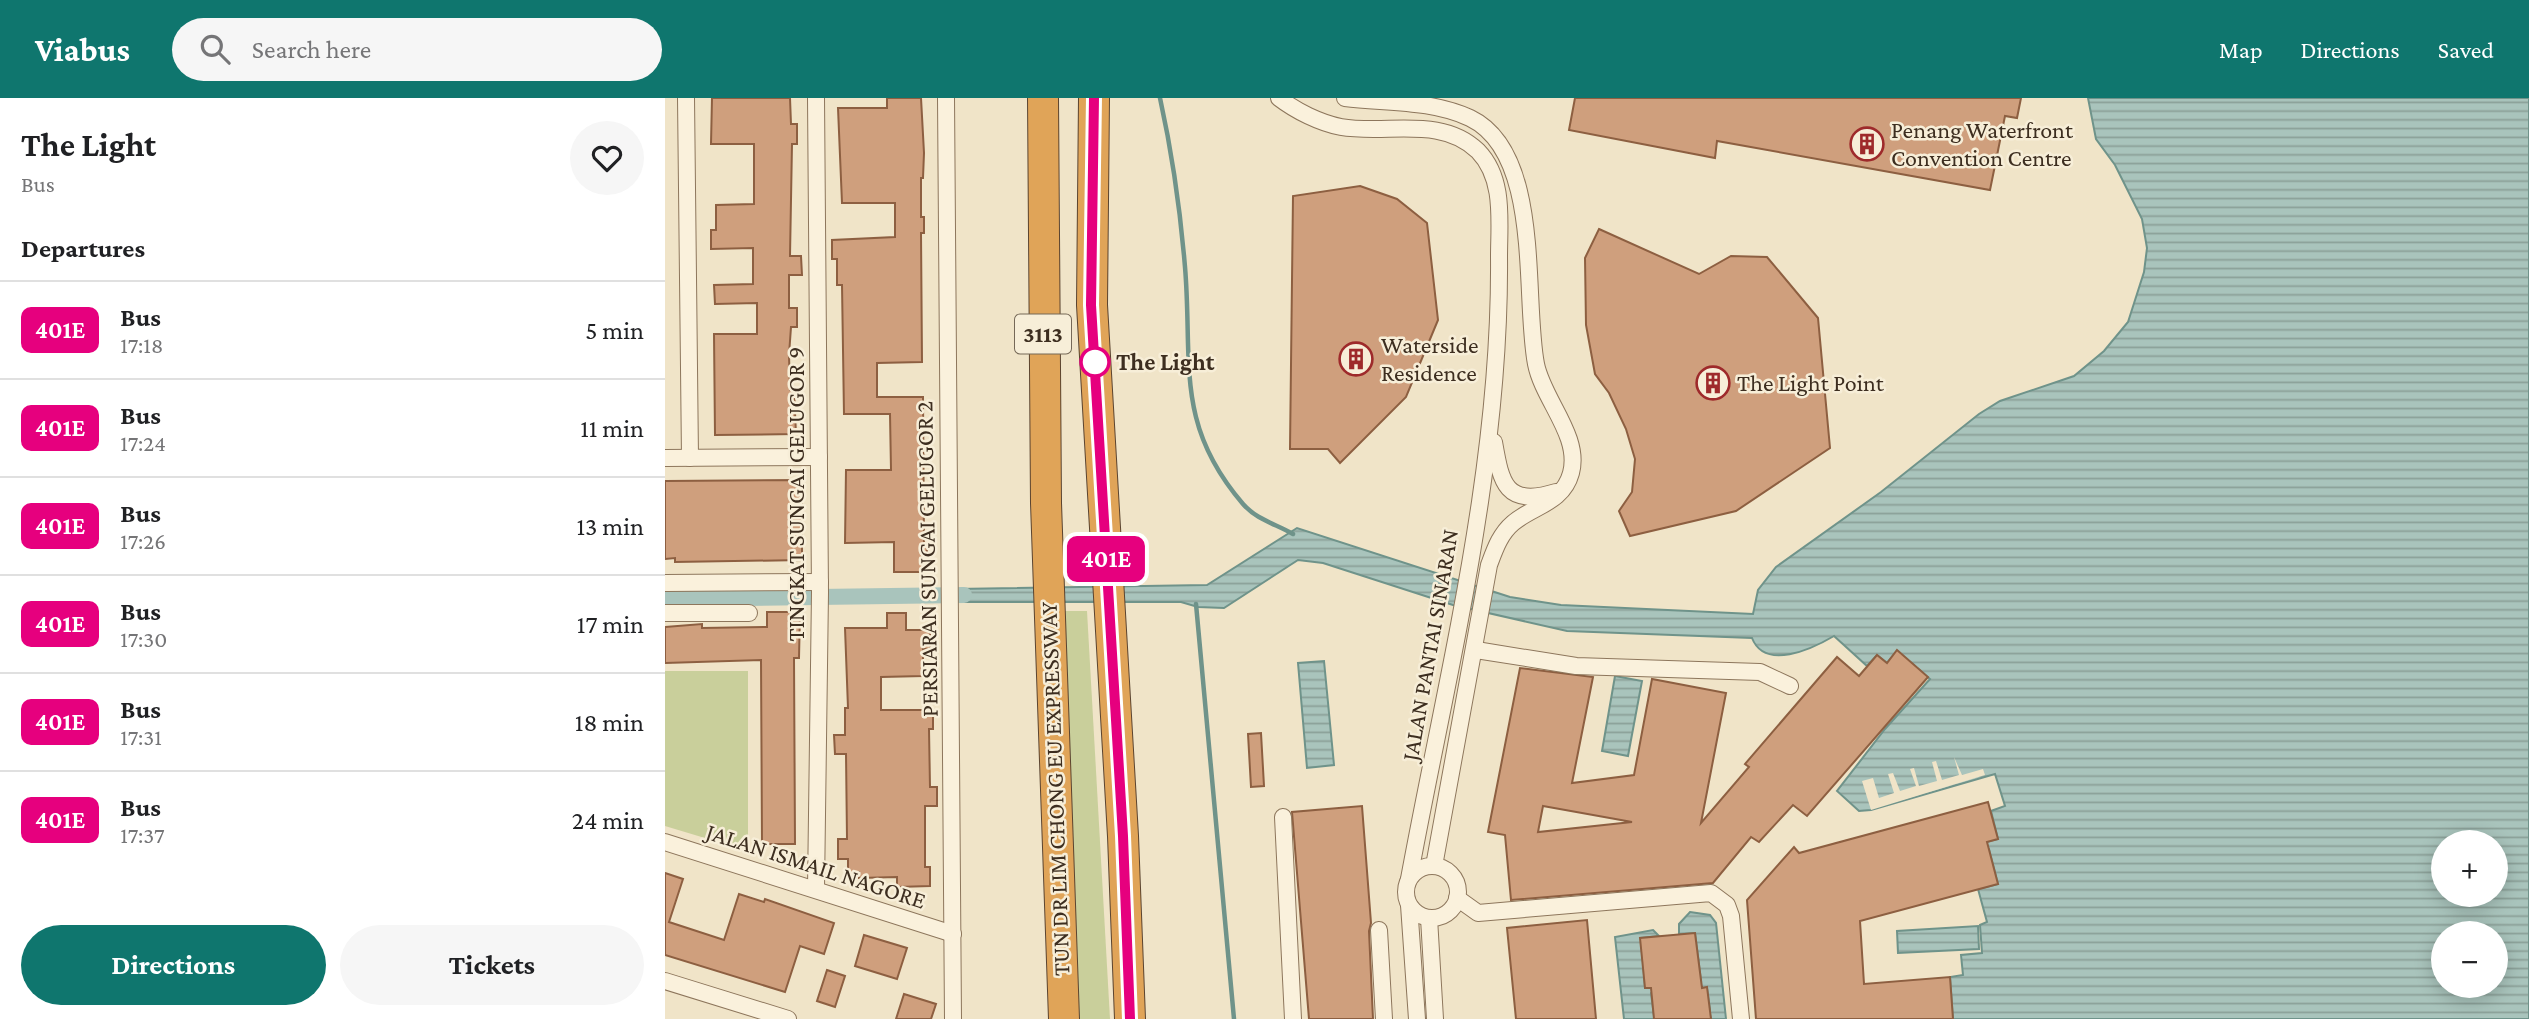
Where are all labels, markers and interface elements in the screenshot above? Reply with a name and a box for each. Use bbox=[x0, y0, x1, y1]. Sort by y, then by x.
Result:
search box bbox=[172, 18, 662, 81]
icon: search bbox=[196, 30, 234, 68]
text: Viabus bbox=[35, 31, 130, 68]
text: Search here bbox=[252, 35, 371, 64]
text: Map bbox=[2219, 36, 2263, 63]
text: Directions bbox=[2301, 36, 2400, 63]
text: Saved bbox=[2438, 36, 2494, 63]
place label: Penang Waterfront Convention Centre bbox=[1891, 116, 2074, 171]
button: heart bbox=[570, 121, 644, 195]
building icon: Penang Waterfront Convention Centre bbox=[1848, 125, 1886, 163]
text: The Light bbox=[21, 126, 156, 163]
text: Bus bbox=[21, 171, 55, 197]
text: Departures bbox=[21, 234, 145, 263]
text: Bus bbox=[120, 303, 161, 332]
road number: 3113 bbox=[1015, 314, 1071, 354]
text: 401E bbox=[35, 316, 85, 343]
text: 5 min bbox=[585, 316, 644, 345]
place label: Waterside Residence bbox=[1381, 331, 1479, 386]
text: 17:18 bbox=[120, 332, 163, 358]
building icon: Waterside Residence bbox=[1337, 340, 1375, 378]
street label: TINGKAT SUNGAI GELUGOR 9 bbox=[782, 346, 809, 642]
marker: The Light bbox=[1080, 347, 1110, 377]
place label: The Light bbox=[1116, 348, 1215, 375]
building icon: The Light Point bbox=[1694, 364, 1732, 402]
place label: The Light Point bbox=[1737, 369, 1885, 396]
text: Bus bbox=[120, 401, 161, 430]
street label: PERSIARAN SUNGAI GELUGOR 2 bbox=[910, 401, 943, 717]
text: 401E bbox=[35, 414, 85, 441]
text: 11 min bbox=[580, 414, 644, 443]
text: 17:24 bbox=[120, 430, 166, 456]
text: Bus bbox=[120, 499, 161, 528]
text: 401E bbox=[35, 512, 85, 539]
text: 13 min bbox=[576, 512, 644, 541]
street label: JALAN PANTAI SINARAN bbox=[1395, 527, 1463, 765]
text: 17:26 bbox=[120, 528, 166, 554]
line badge: 401E bbox=[1057, 536, 1155, 582]
text: 401E bbox=[1081, 545, 1131, 572]
text: Bus bbox=[120, 597, 161, 626]
street label: TUN DR LIM CHONG EU EXPRESSWAY bbox=[1034, 601, 1075, 977]
text: 401E bbox=[35, 610, 85, 637]
text: 17 min bbox=[577, 610, 644, 639]
text: 17:30 bbox=[120, 626, 167, 652]
text: Bus bbox=[120, 695, 161, 724]
text: 401E bbox=[35, 708, 85, 735]
text: 18 min bbox=[575, 708, 644, 737]
text: 17:31 bbox=[120, 724, 162, 750]
text: Bus bbox=[120, 793, 161, 822]
text: 401E bbox=[35, 806, 85, 833]
text: 24 min bbox=[572, 806, 644, 835]
street label: JALAN ISMAIL NAGORE bbox=[701, 817, 929, 914]
text: 17:37 bbox=[120, 822, 165, 848]
map controls bbox=[2431, 830, 2508, 998]
button: + bbox=[2431, 830, 2508, 907]
button: − bbox=[2431, 921, 2508, 998]
button: Directions bbox=[21, 925, 326, 1005]
button: Tickets bbox=[340, 925, 644, 1005]

